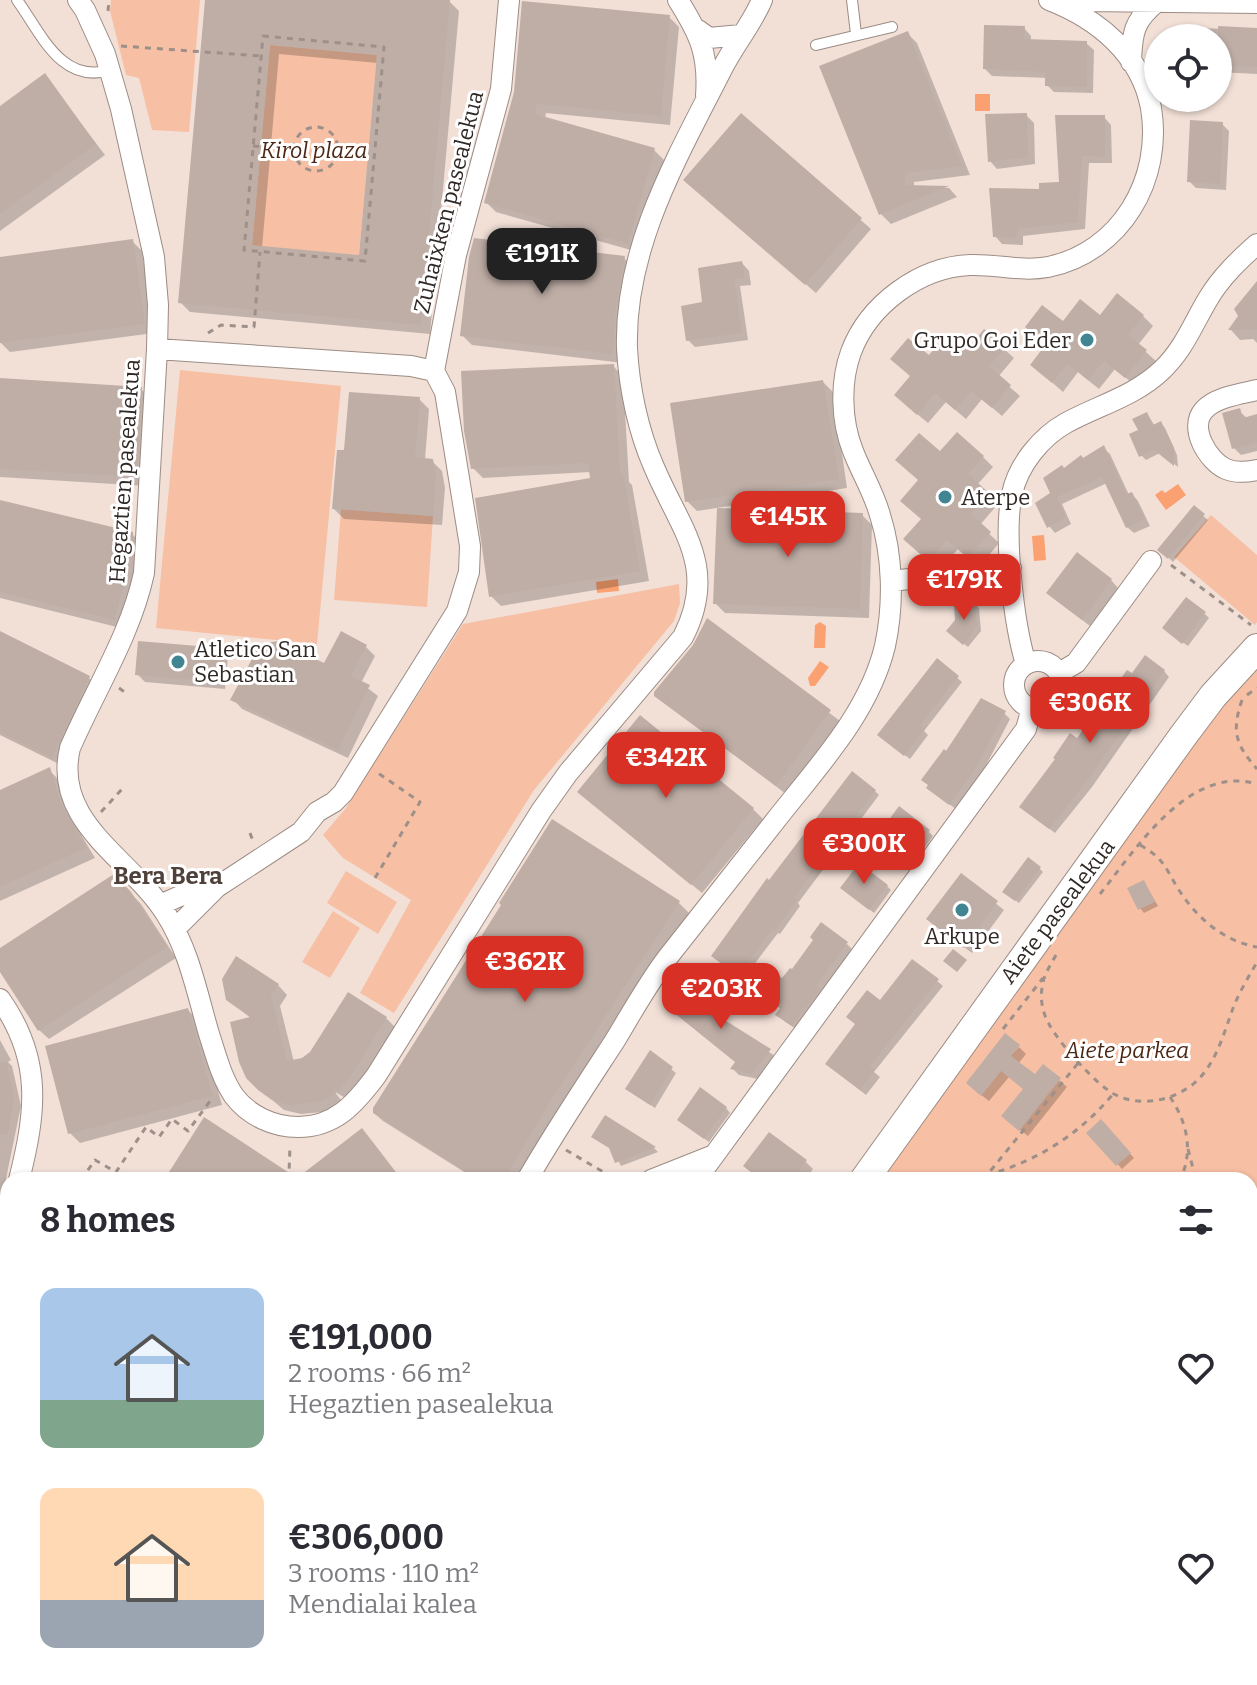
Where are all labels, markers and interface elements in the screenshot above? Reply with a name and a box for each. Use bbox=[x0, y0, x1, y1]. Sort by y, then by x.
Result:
map controls bbox=[1144, 24, 1232, 112]
button: locate bbox=[1144, 24, 1232, 112]
street label: Zuhaixken pasealekua bbox=[408, 88, 489, 316]
park label: Kirol plaza bbox=[261, 137, 367, 164]
pin: €191K bbox=[486, 228, 598, 296]
text: €191K bbox=[505, 238, 579, 269]
place label: Grupo Goi Eder bbox=[913, 327, 1071, 354]
marker: Grupo Goi Eder bbox=[1078, 331, 1096, 349]
street label: Hegaztien pasealekua bbox=[103, 358, 146, 584]
place label: Aterpe bbox=[961, 484, 1030, 511]
marker: Aterpe bbox=[936, 488, 954, 506]
pin: €145K bbox=[732, 491, 844, 559]
text: €145K bbox=[749, 501, 827, 532]
pin: €179K bbox=[908, 554, 1020, 622]
text: €179K bbox=[926, 564, 1002, 595]
place label: Atletico San Sebastian bbox=[194, 636, 316, 688]
marker: Atletico San Sebastian bbox=[169, 653, 187, 671]
pin: €306K bbox=[1034, 677, 1146, 745]
text: €306K bbox=[1048, 687, 1132, 718]
pin: €342K bbox=[610, 732, 722, 800]
text: €342K bbox=[625, 742, 707, 773]
pin: €300K bbox=[808, 818, 920, 886]
text: €300K bbox=[822, 828, 906, 859]
street label: Aiete pasealekua bbox=[994, 834, 1120, 989]
district label: Bera Bera bbox=[113, 862, 223, 890]
marker: Arkupe bbox=[953, 901, 971, 919]
place label: Arkupe bbox=[924, 923, 1000, 950]
pin: €362K bbox=[469, 936, 581, 1004]
text: €362K bbox=[484, 946, 566, 977]
pin: €203K bbox=[665, 963, 777, 1031]
text: €203K bbox=[680, 973, 762, 1004]
park label: Aiete parkea bbox=[1064, 1037, 1189, 1064]
icon: filters bbox=[1174, 1198, 1218, 1242]
text: 8 homes bbox=[40, 1200, 176, 1241]
text: €191,000 bbox=[288, 1317, 433, 1358]
icon: home bbox=[104, 1320, 200, 1416]
icon: heart bbox=[1174, 1346, 1218, 1390]
text: 2 rooms · 66 m² bbox=[288, 1358, 471, 1389]
text: Hegaztien pasealekua bbox=[288, 1389, 554, 1420]
text: €306,000 bbox=[288, 1517, 444, 1558]
icon: home bbox=[104, 1520, 200, 1616]
icon: heart bbox=[1174, 1546, 1218, 1590]
text: 3 rooms · 110 m² bbox=[288, 1558, 479, 1589]
text: Mendialai kalea bbox=[288, 1589, 477, 1620]

